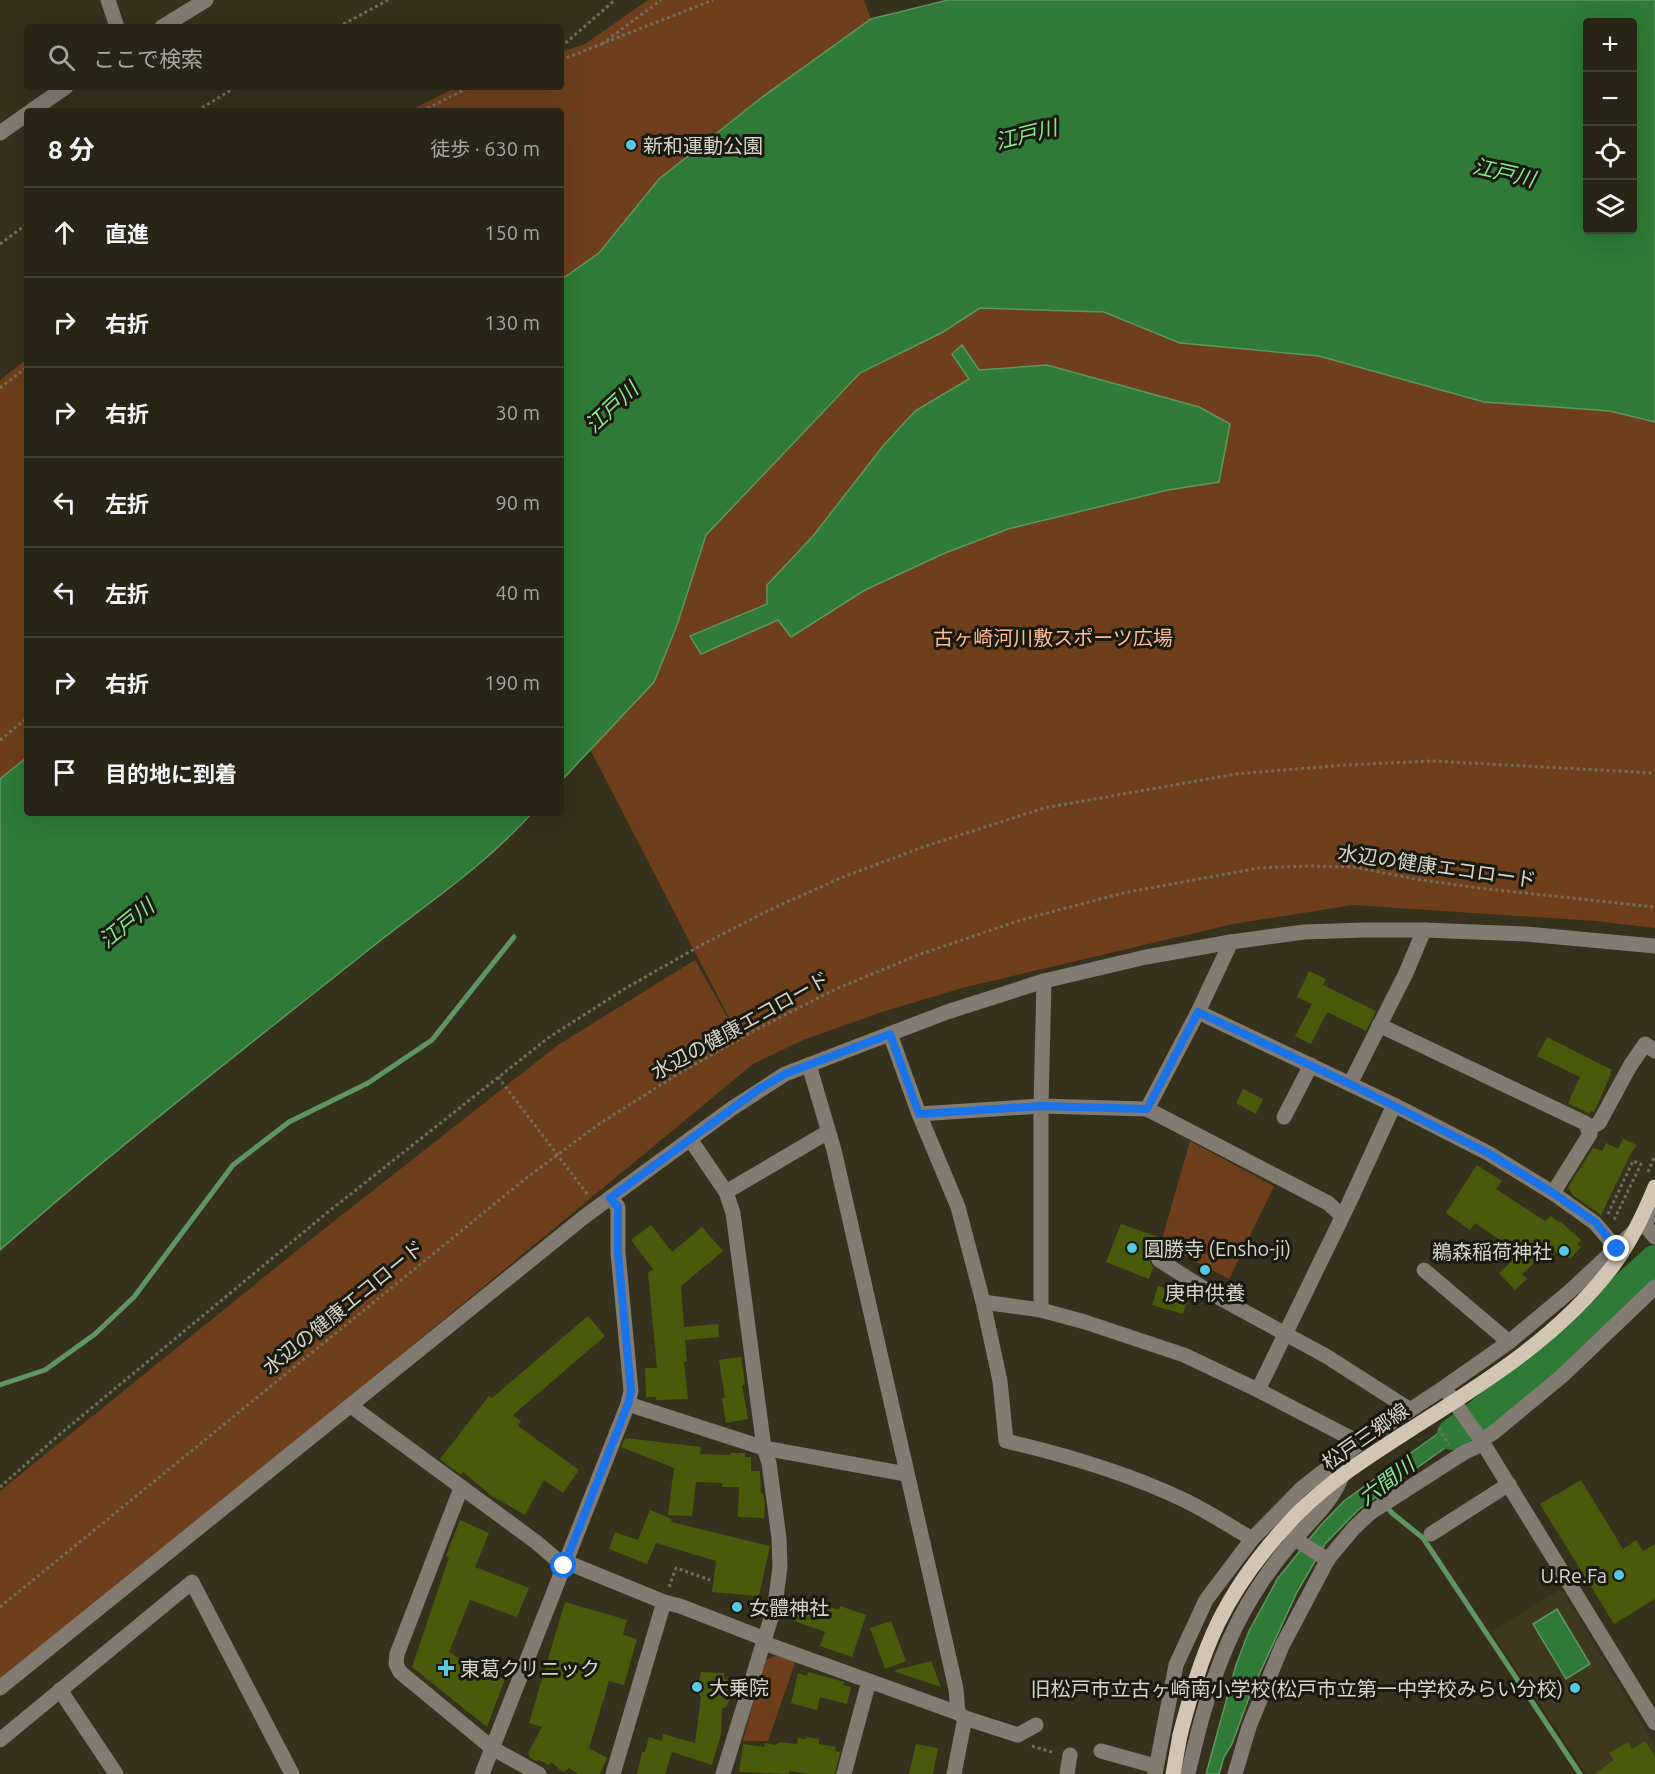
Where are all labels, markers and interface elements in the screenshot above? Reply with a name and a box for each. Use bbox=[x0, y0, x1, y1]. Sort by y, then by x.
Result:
map controls bbox=[1583, 18, 1637, 234]
button: + bbox=[1583, 18, 1637, 72]
search box bbox=[24, 24, 564, 90]
icon: search bbox=[45, 41, 78, 74]
text: ここで検索 bbox=[93, 46, 203, 71]
button: − bbox=[1583, 72, 1637, 126]
water label: 江戸川 bbox=[993, 114, 1061, 153]
button: locate bbox=[1583, 126, 1637, 180]
place label: 新和運動公園 bbox=[643, 134, 763, 157]
text: 8 分 bbox=[48, 135, 95, 164]
text: 徒歩 · 630 m bbox=[430, 137, 540, 160]
marker: 新和運動公園 bbox=[624, 138, 638, 152]
water label: 江戸川 bbox=[1471, 153, 1539, 191]
button: layers bbox=[1583, 180, 1637, 234]
icon: ahead bbox=[48, 216, 81, 249]
text: 直進 bbox=[105, 221, 149, 246]
text: 150 m bbox=[484, 221, 540, 244]
icon: right bbox=[48, 306, 81, 339]
text: 右折 bbox=[105, 311, 149, 336]
text: 130 m bbox=[484, 311, 540, 334]
water label: 江戸川 bbox=[580, 375, 644, 437]
icon: right bbox=[48, 396, 81, 429]
text: 右折 bbox=[105, 401, 149, 426]
text: 30 m bbox=[496, 401, 540, 424]
icon: left bbox=[48, 486, 81, 519]
text: 左折 bbox=[105, 491, 149, 516]
text: 90 m bbox=[496, 491, 540, 514]
icon: left bbox=[48, 576, 81, 609]
text: 左折 bbox=[105, 581, 149, 606]
text: 40 m bbox=[496, 581, 540, 604]
park label: 古ヶ崎河川敷スポーツ広場 bbox=[933, 626, 1173, 649]
icon: right bbox=[48, 666, 81, 699]
text: 右折 bbox=[105, 671, 149, 696]
text: 190 m bbox=[484, 671, 540, 694]
icon: arrive bbox=[48, 756, 81, 789]
text: 目的地に到着 bbox=[105, 761, 237, 786]
street label: 水辺の健康エコロード bbox=[1336, 841, 1538, 891]
water label: 江戸川 bbox=[94, 893, 160, 952]
street label: 水辺の健康エコロード bbox=[647, 966, 833, 1084]
street label: 水辺の健康エコロード bbox=[258, 1235, 428, 1379]
route end bbox=[1603, 1235, 1629, 1261]
place label: 圓勝寺 (Ensho-ji) bbox=[1144, 1237, 1291, 1260]
place label: 鵜森稲荷神社 bbox=[1432, 1240, 1552, 1263]
marker: 圓勝寺 (Ensho-ji) bbox=[1125, 1241, 1139, 1255]
marker: 鵜森稲荷神社 bbox=[1557, 1244, 1571, 1258]
marker: 庚申供養 bbox=[1198, 1263, 1212, 1277]
place label: 庚申供養 bbox=[1165, 1281, 1245, 1304]
street label: 松戸三郷線 bbox=[1317, 1398, 1413, 1474]
water label: 六間川 bbox=[1354, 1451, 1420, 1510]
route start bbox=[550, 1552, 576, 1578]
place label: U.Re.Fa bbox=[1540, 1564, 1607, 1587]
marker: U.Re.Fa bbox=[1612, 1568, 1626, 1582]
place label: 女體神社 bbox=[749, 1596, 829, 1619]
marker: 女體神社 bbox=[730, 1600, 744, 1614]
place label: 東葛クリニック bbox=[460, 1657, 600, 1680]
marker: 東葛クリニック bbox=[437, 1659, 455, 1677]
place label: 大乗院 bbox=[709, 1676, 769, 1699]
place label: 旧松戸市立古ヶ崎南小学校(松戸市立第一中学校みらい分校) bbox=[1030, 1677, 1563, 1700]
marker: 大乗院 bbox=[690, 1680, 704, 1694]
marker: 旧松戸市立古ヶ崎南小学校(松戸市立第一中学校みらい分校) bbox=[1568, 1681, 1582, 1695]

